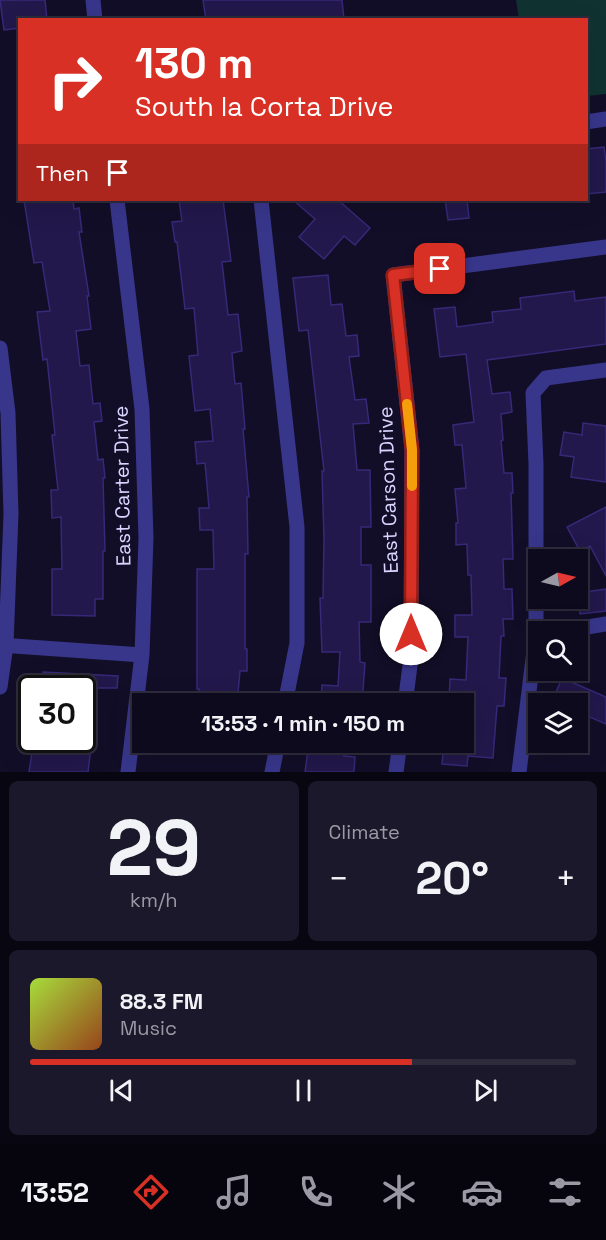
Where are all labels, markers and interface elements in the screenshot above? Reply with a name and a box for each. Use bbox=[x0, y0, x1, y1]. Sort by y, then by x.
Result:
text: 130 m bbox=[135, 37, 253, 90]
icon: right bbox=[36, 42, 114, 120]
text: South la Corta Drive bbox=[135, 89, 393, 124]
icon: arrive bbox=[101, 156, 134, 189]
text: Then bbox=[36, 159, 89, 187]
pin bbox=[414, 243, 465, 294]
icon: arrive bbox=[423, 252, 456, 285]
street label: East Carter Drive bbox=[108, 406, 136, 566]
street label: East Carson Drive bbox=[372, 406, 404, 574]
north arrow bbox=[528, 549, 588, 609]
map controls bbox=[528, 549, 588, 753]
position arrow bbox=[379, 602, 443, 666]
button: search bbox=[528, 621, 588, 681]
speed limit sign: 30 bbox=[18, 675, 96, 753]
button: layers bbox=[528, 693, 588, 753]
text: 13:53 · 1 min · 150 m bbox=[201, 709, 405, 737]
text: 29 bbox=[107, 798, 201, 898]
text: Climate bbox=[329, 819, 400, 845]
text: 20° bbox=[415, 850, 489, 907]
text: − bbox=[329, 858, 349, 900]
text: + bbox=[556, 858, 576, 900]
text: km/h bbox=[130, 887, 178, 913]
text: 88.3 FM bbox=[120, 987, 203, 1015]
text: Music bbox=[120, 1015, 177, 1041]
icon: previous bbox=[105, 1074, 138, 1107]
icon: pause bbox=[287, 1074, 320, 1107]
icon: next bbox=[469, 1074, 502, 1107]
icon: directions bbox=[130, 1171, 172, 1213]
icon: music bbox=[213, 1171, 255, 1213]
icon: phone bbox=[295, 1171, 337, 1213]
icon: climate bbox=[378, 1171, 420, 1213]
icon: car bbox=[461, 1171, 503, 1213]
icon: filters bbox=[544, 1171, 586, 1213]
text: 13:52 bbox=[20, 1175, 89, 1210]

